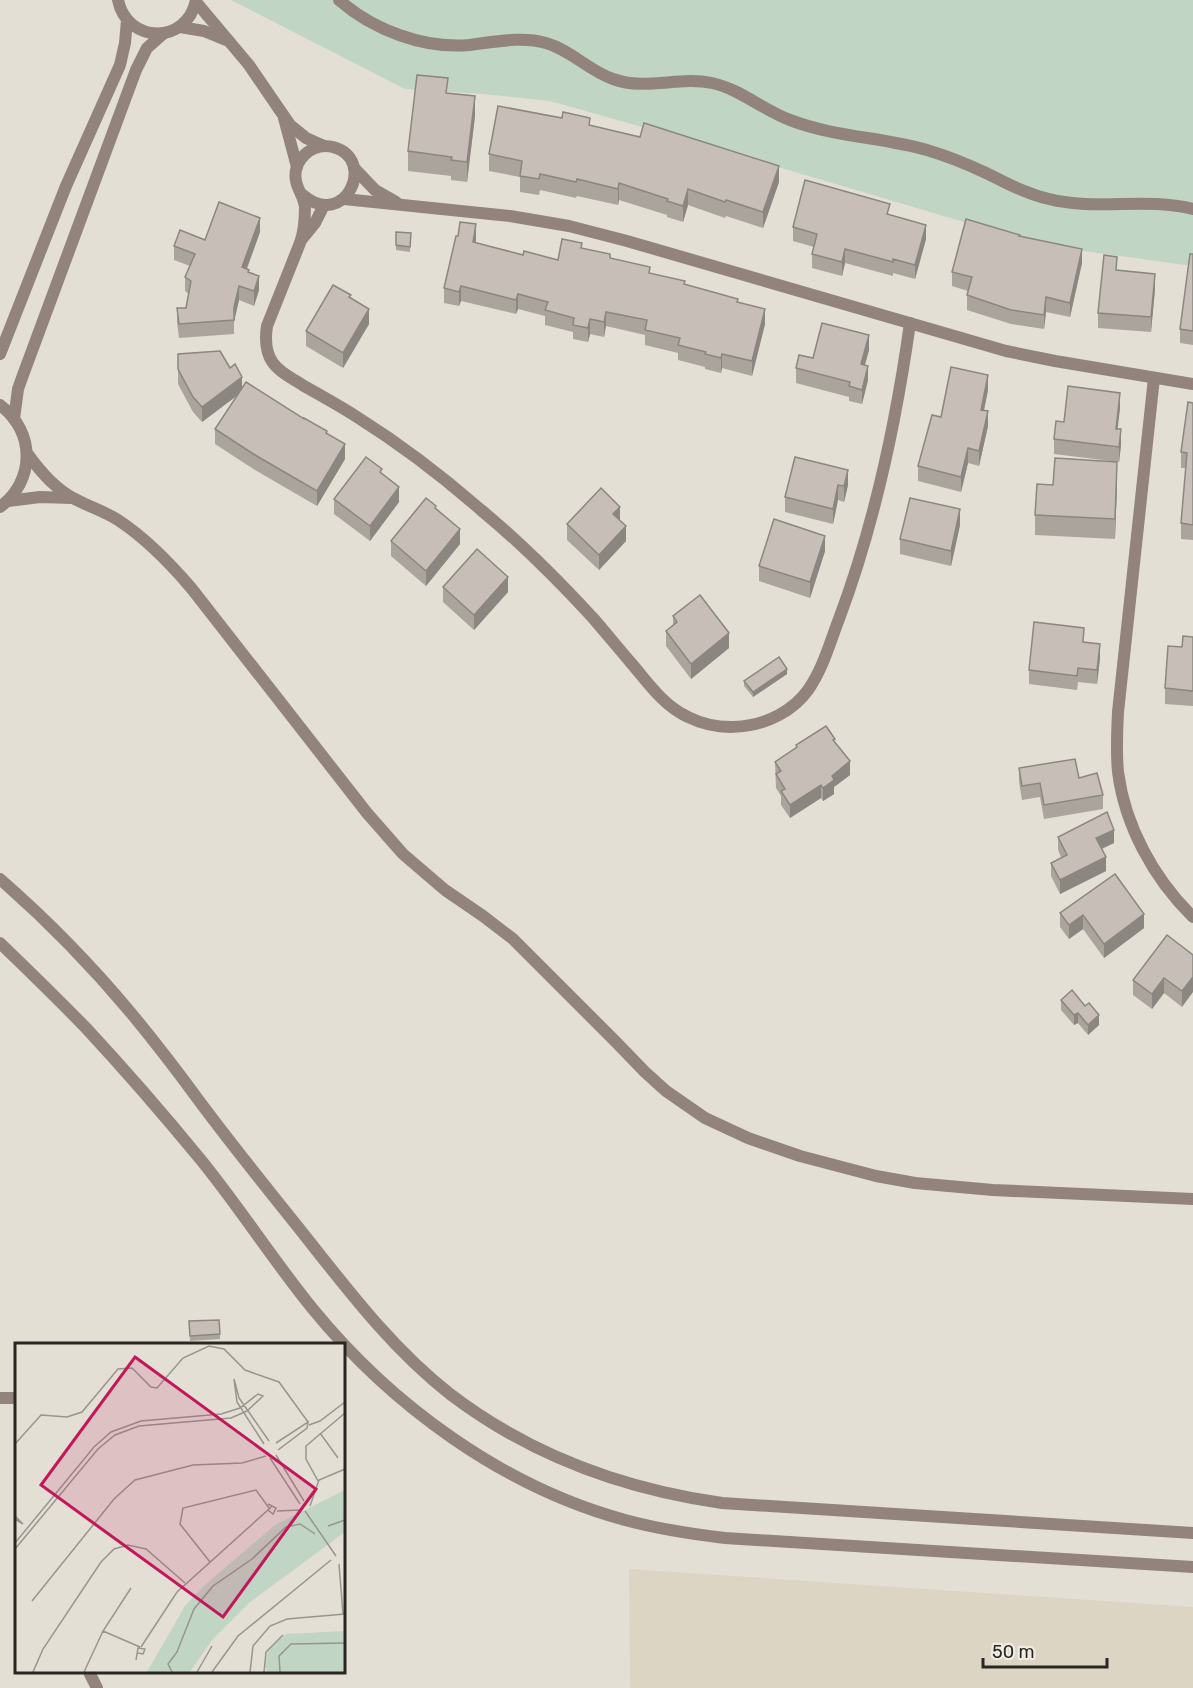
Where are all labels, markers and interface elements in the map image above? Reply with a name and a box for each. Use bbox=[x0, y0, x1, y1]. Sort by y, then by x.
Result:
inset map bbox=[15, 1343, 345, 1673]
scale bar bbox=[983, 1631, 1108, 1669]
text: 50 m bbox=[992, 1641, 1035, 1663]

